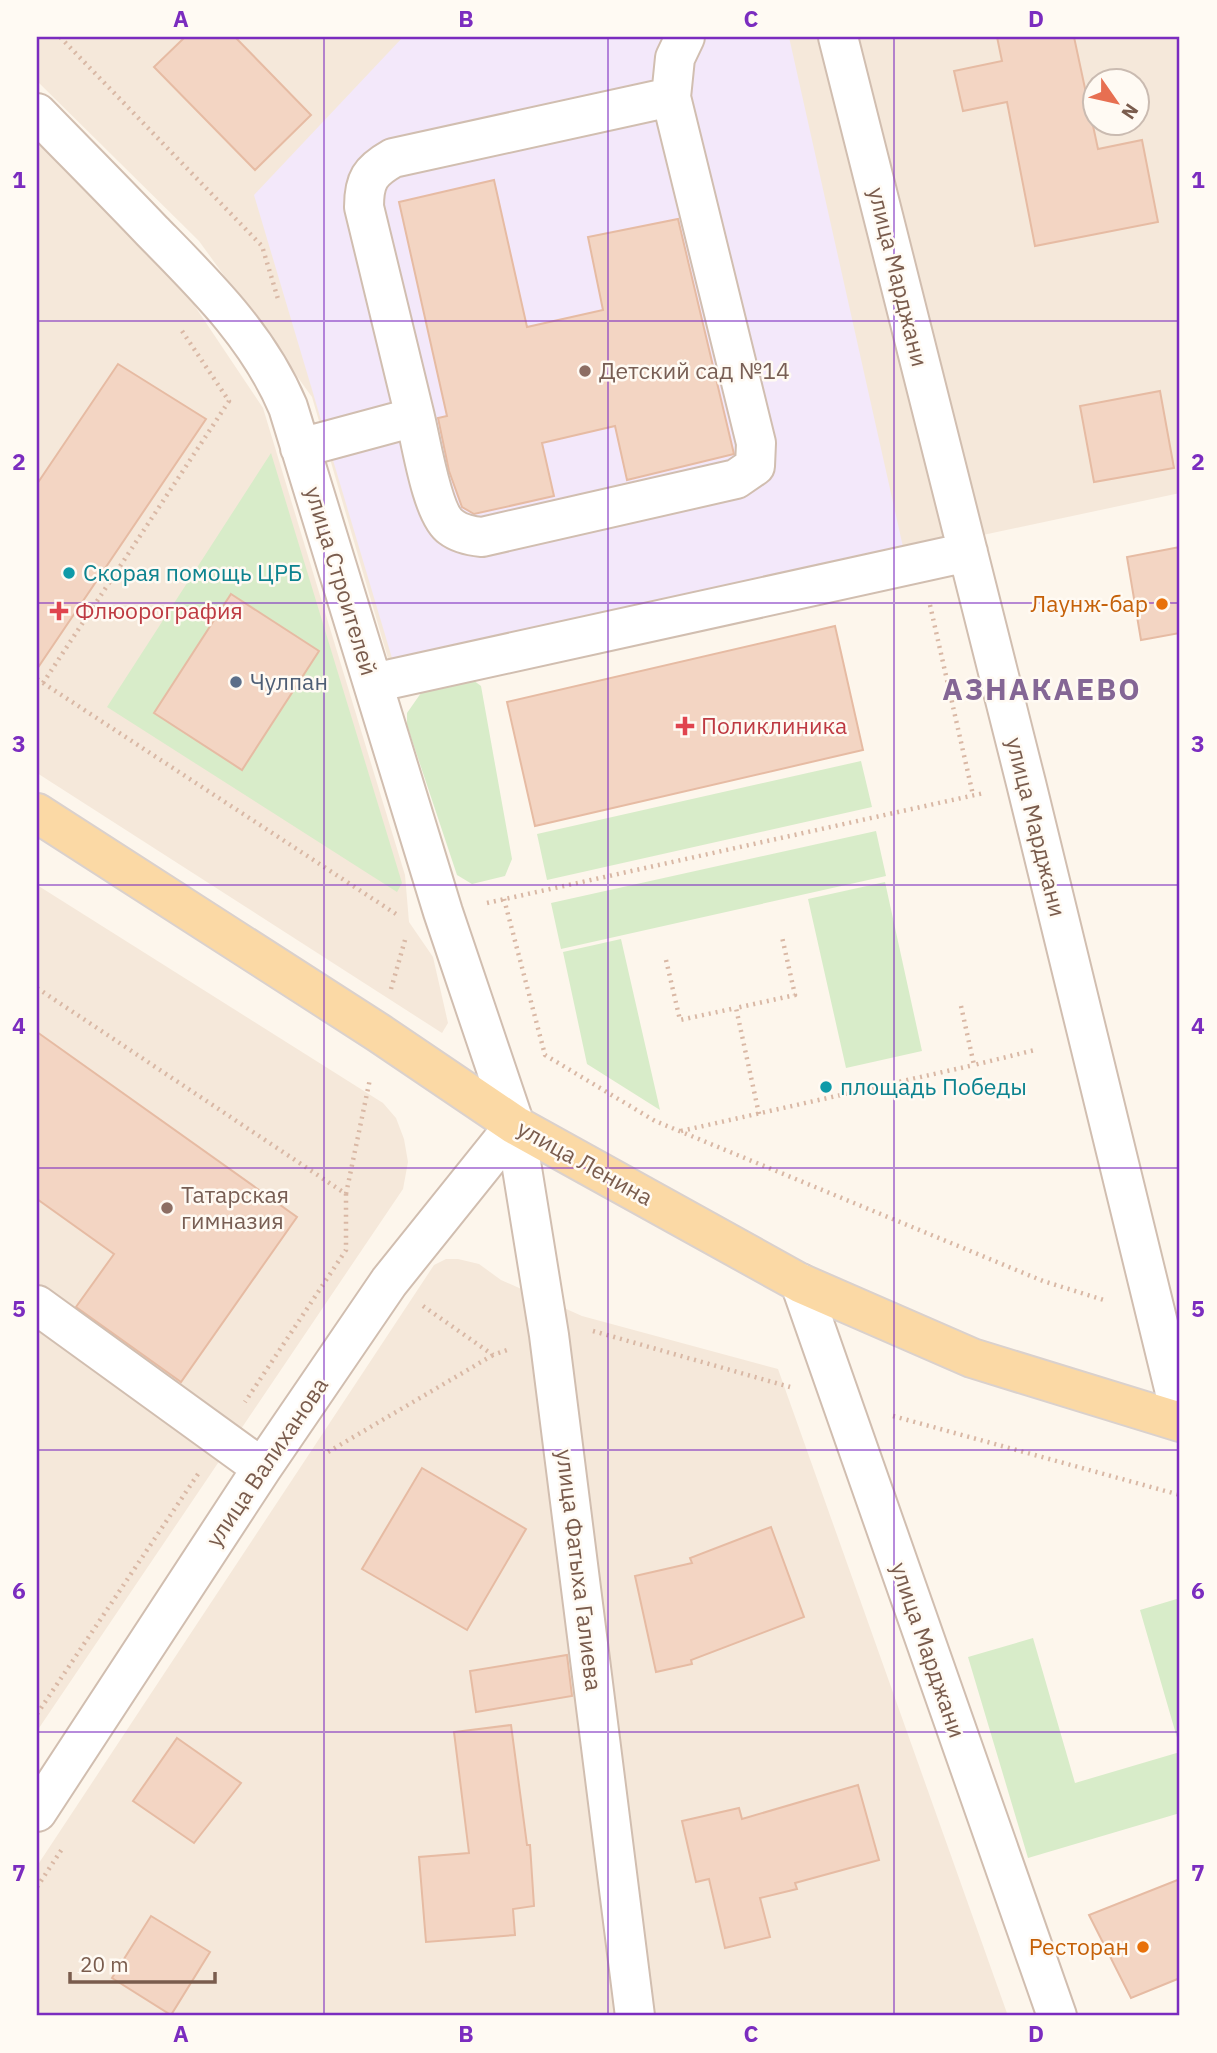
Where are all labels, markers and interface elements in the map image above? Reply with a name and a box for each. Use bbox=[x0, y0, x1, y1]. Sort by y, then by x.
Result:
text: A bbox=[173, 3, 189, 33]
text: B bbox=[458, 3, 474, 33]
text: C bbox=[744, 3, 759, 33]
text: D bbox=[1028, 3, 1044, 33]
north arrow bbox=[1080, 66, 1150, 136]
text: N bbox=[1116, 99, 1144, 124]
text: 1 bbox=[12, 164, 26, 194]
text: 1 bbox=[1191, 164, 1205, 194]
street label: улица Марджани bbox=[862, 184, 936, 370]
place label: Детский сад №14 bbox=[599, 355, 790, 385]
marker: Детский сад №14 bbox=[577, 363, 593, 379]
text: 2 bbox=[12, 446, 26, 476]
text: 2 bbox=[1191, 446, 1205, 476]
street label: улица Строителей bbox=[299, 482, 385, 679]
place label: Скорая помощь ЦРБ bbox=[83, 557, 302, 587]
marker: Скорая помощь ЦРБ bbox=[61, 565, 77, 581]
place label: Лаунж-бар bbox=[1030, 588, 1148, 618]
place label: Флюорография bbox=[75, 595, 243, 625]
marker: Лаунж-бар bbox=[1154, 596, 1170, 612]
marker: Флюорография bbox=[49, 601, 69, 621]
place label: Чулпан bbox=[250, 666, 328, 696]
district label: АЗНАКАЕВО bbox=[942, 669, 1142, 708]
marker: Чулпан bbox=[228, 674, 244, 690]
place label: Поликлиника bbox=[701, 710, 847, 740]
marker: Поликлиника bbox=[675, 716, 695, 736]
text: 3 bbox=[12, 728, 26, 758]
text: 3 bbox=[1191, 728, 1205, 758]
street label: улица Марджани bbox=[1000, 734, 1074, 920]
text: 4 bbox=[12, 1010, 26, 1040]
text: 4 bbox=[1191, 1010, 1205, 1040]
place label: площадь Победы bbox=[840, 1071, 1027, 1101]
marker: площадь Победы bbox=[818, 1079, 834, 1095]
street label: улица Ленина bbox=[512, 1113, 659, 1212]
place label: Татарская гимназия bbox=[181, 1179, 289, 1235]
marker: Татарская гимназия bbox=[159, 1200, 175, 1216]
text: 5 bbox=[12, 1293, 26, 1323]
text: 5 bbox=[1191, 1293, 1205, 1323]
street label: улица Валиханова bbox=[198, 1371, 334, 1552]
street label: улица Фатыха Галиева bbox=[550, 1447, 610, 1692]
street label: улица Марджани bbox=[885, 1558, 973, 1742]
text: 6 bbox=[12, 1575, 26, 1605]
text: 6 bbox=[1191, 1575, 1205, 1605]
text: 7 bbox=[12, 1857, 26, 1887]
text: 7 bbox=[1191, 1857, 1205, 1887]
place label: Ресторан bbox=[1029, 1931, 1129, 1961]
marker: Ресторан bbox=[1135, 1939, 1151, 1955]
scale bar bbox=[70, 1941, 215, 1985]
text: 20 m bbox=[80, 1950, 129, 1978]
text: A bbox=[173, 2018, 189, 2048]
text: B bbox=[458, 2018, 474, 2048]
text: C bbox=[744, 2018, 759, 2048]
text: D bbox=[1028, 2018, 1044, 2048]

